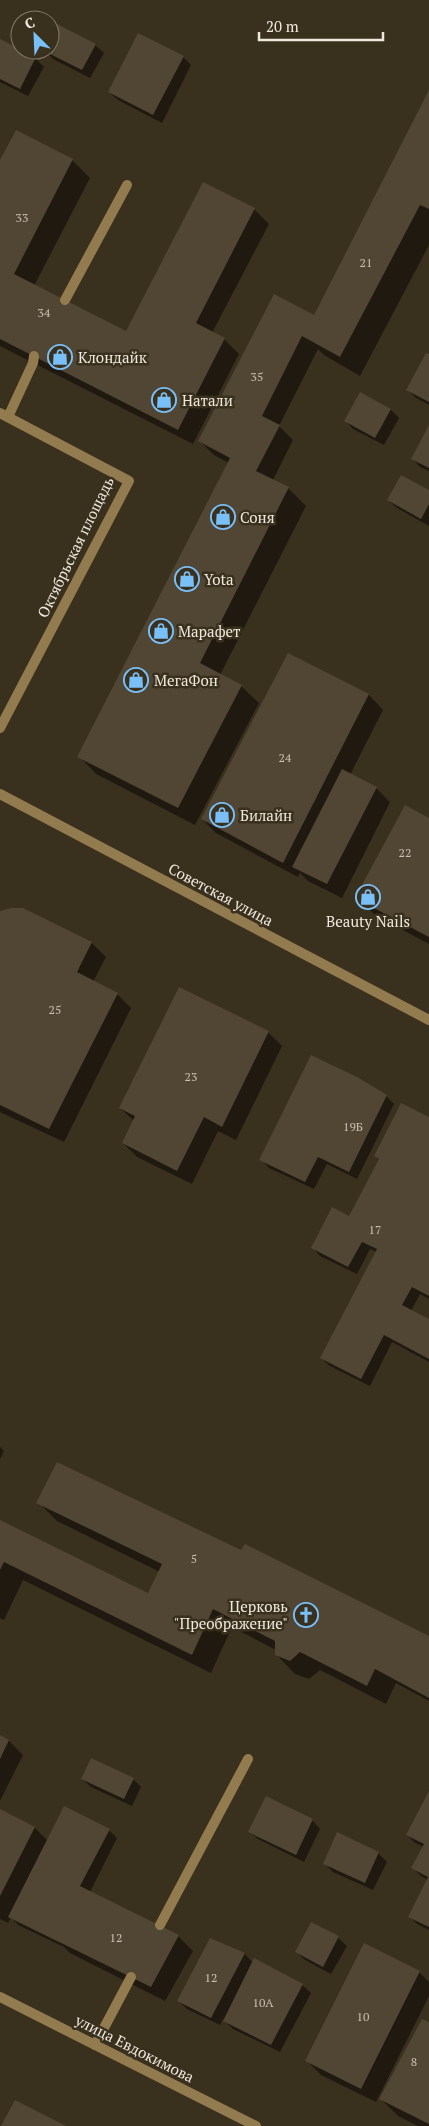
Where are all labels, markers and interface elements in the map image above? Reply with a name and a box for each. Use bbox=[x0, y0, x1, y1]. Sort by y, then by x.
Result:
north arrow bbox=[10, 10, 60, 60]
scale bar bbox=[259, 10, 383, 42]
text: С bbox=[21, 12, 38, 33]
text: 20 m bbox=[266, 16, 299, 36]
house number: 33 bbox=[16, 210, 28, 225]
house number: 21 bbox=[360, 255, 372, 270]
house number: 34 bbox=[38, 305, 51, 320]
shop icon: Клондайк bbox=[47, 344, 73, 370]
place label: Клондайк bbox=[78, 347, 148, 367]
house number: 35 bbox=[251, 369, 263, 384]
shop icon: Натали bbox=[151, 387, 177, 413]
place label: Натали bbox=[182, 390, 233, 410]
street label: Октябрьская площадь bbox=[32, 473, 118, 621]
shop icon: Соня bbox=[210, 504, 236, 530]
place label: Соня bbox=[240, 507, 275, 527]
shop icon: Yota bbox=[174, 566, 200, 592]
place label: Yota bbox=[204, 569, 234, 589]
shop icon: Марафет bbox=[148, 618, 174, 644]
place label: Марафет bbox=[178, 621, 241, 641]
shop icon: МегаФон bbox=[123, 667, 149, 693]
place label: МегаФон bbox=[154, 670, 218, 690]
house number: 24 bbox=[279, 750, 292, 765]
shop icon: Билайн bbox=[209, 802, 235, 828]
place label: Билайн bbox=[240, 805, 292, 825]
house number: 22 bbox=[399, 845, 411, 860]
street label: Советская улица bbox=[165, 858, 277, 930]
shop icon: Beauty Nails bbox=[355, 884, 381, 910]
place label: Beauty Nails bbox=[326, 911, 410, 931]
house number: 25 bbox=[49, 1002, 61, 1017]
house number: 23 bbox=[185, 1069, 197, 1084]
house number: 19Б bbox=[343, 1119, 363, 1134]
house number: 17 bbox=[369, 1222, 381, 1237]
house number: 5 bbox=[191, 1551, 197, 1566]
place label: Церковь "Преображение" bbox=[174, 1596, 288, 1633]
church icon: Церковь "Преображение" bbox=[293, 1602, 319, 1628]
house number: 12 bbox=[110, 1930, 122, 1945]
house number: 12 bbox=[205, 1970, 217, 1985]
house number: 10А bbox=[253, 1995, 274, 2010]
street label: улица Евдокимова bbox=[71, 2009, 198, 2087]
house number: 10 bbox=[357, 2009, 369, 2024]
house number: 8 bbox=[411, 2054, 417, 2069]

